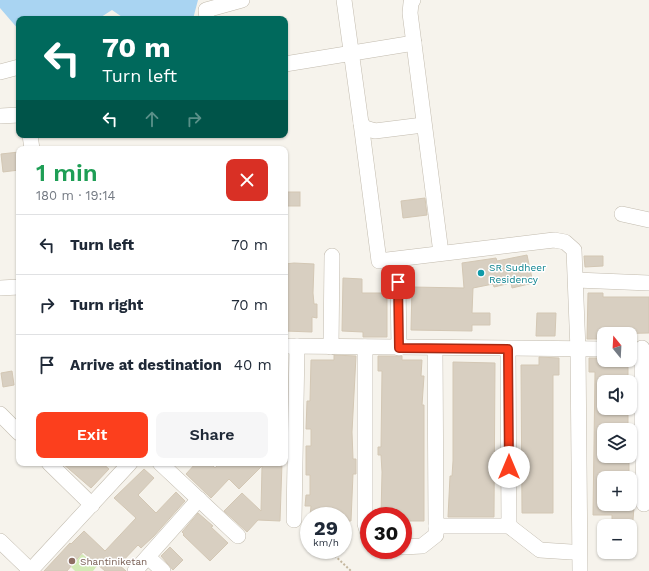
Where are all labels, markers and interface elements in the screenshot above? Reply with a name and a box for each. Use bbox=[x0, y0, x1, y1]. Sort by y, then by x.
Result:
text: 70 m bbox=[102, 31, 171, 64]
icon: left bbox=[36, 32, 88, 84]
text: Turn left bbox=[102, 65, 177, 86]
icon: left bbox=[99, 108, 121, 130]
icon: ahead bbox=[141, 108, 163, 130]
icon: right bbox=[183, 108, 205, 130]
text: 1 min bbox=[36, 159, 98, 187]
button: close bbox=[226, 159, 268, 201]
text: 180 m · 19:14 bbox=[36, 188, 115, 203]
icon: left bbox=[36, 234, 58, 256]
text: Turn left bbox=[70, 236, 134, 254]
text: 70 m bbox=[231, 236, 268, 254]
place label: SR Sudheer Residency bbox=[489, 262, 546, 285]
pin bbox=[381, 265, 415, 299]
marker: SR Sudheer Residency bbox=[476, 268, 486, 278]
icon: arrive bbox=[387, 271, 409, 293]
icon: right bbox=[36, 294, 58, 316]
text: Turn right bbox=[70, 296, 143, 314]
text: 70 m bbox=[231, 296, 268, 314]
north arrow bbox=[597, 327, 637, 367]
map controls bbox=[597, 327, 637, 559]
icon: arrive bbox=[36, 354, 58, 376]
text: Arrive at destination bbox=[70, 356, 222, 374]
text: 40 m bbox=[234, 356, 272, 374]
button: sound bbox=[597, 375, 637, 415]
button: Exit bbox=[36, 412, 148, 458]
button: Share bbox=[156, 412, 268, 458]
button: layers bbox=[597, 423, 637, 463]
position arrow bbox=[488, 446, 530, 488]
button: + bbox=[597, 471, 637, 511]
speed limit sign: 30 bbox=[360, 507, 412, 559]
text: 29 bbox=[314, 516, 338, 540]
button: − bbox=[597, 519, 637, 559]
text: km/h bbox=[313, 537, 339, 548]
marker: Shantiniketan bbox=[67, 556, 77, 566]
place label: Shantiniketan bbox=[80, 556, 147, 567]

